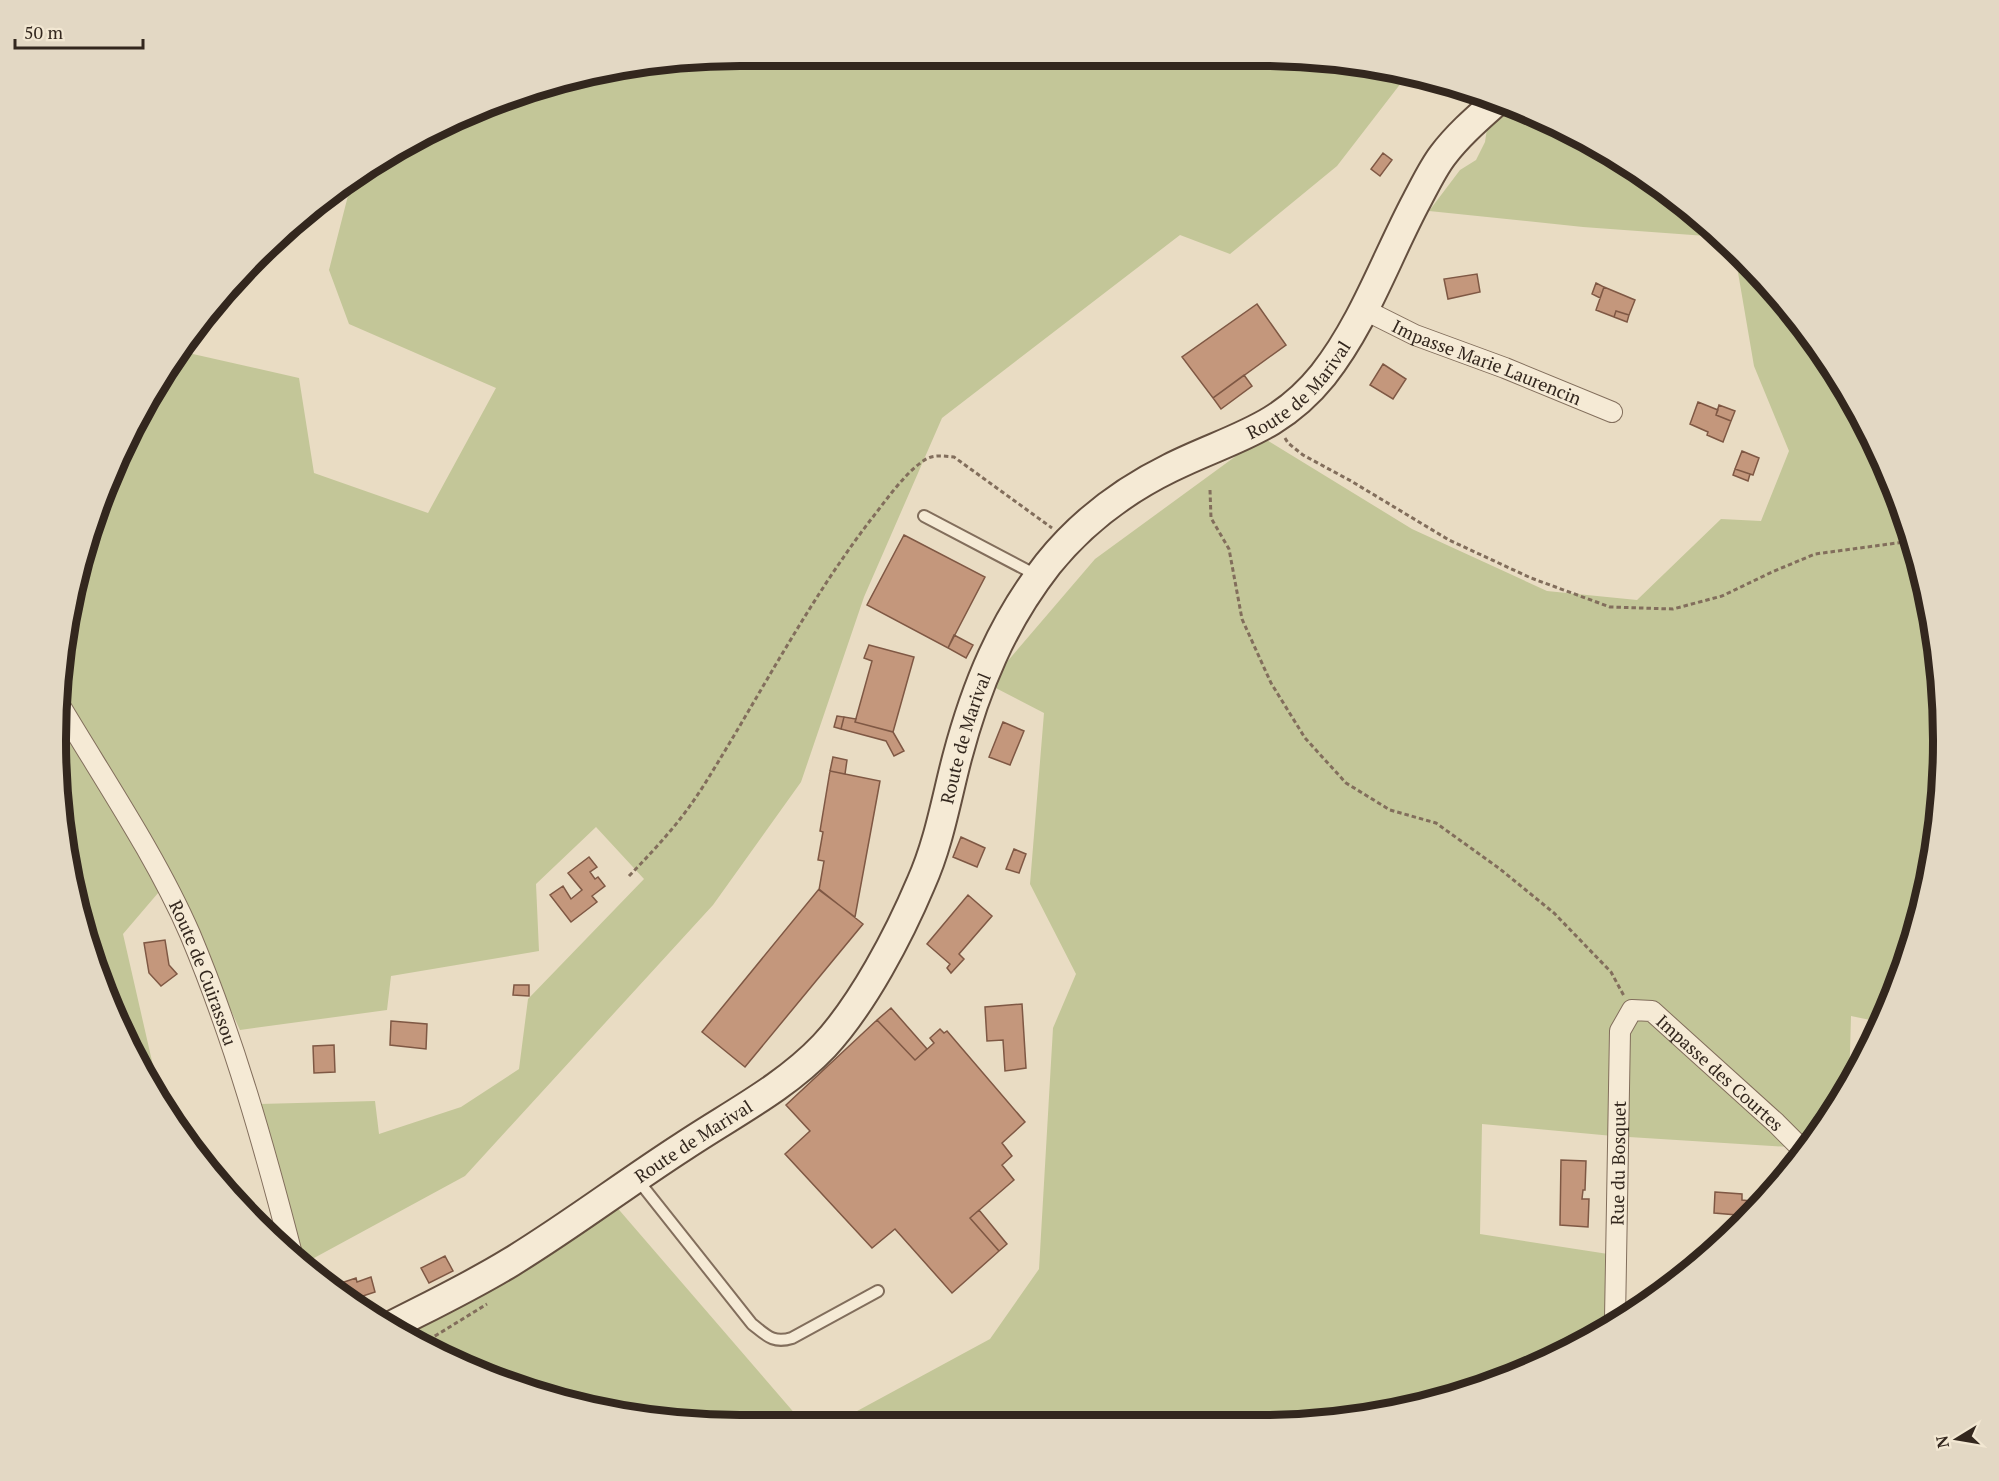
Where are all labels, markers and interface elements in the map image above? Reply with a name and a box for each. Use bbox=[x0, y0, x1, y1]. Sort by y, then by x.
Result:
scale bar bbox=[15, 12, 142, 50]
text: 50 m bbox=[24, 20, 64, 44]
street label: Impasse Marie Laurencin bbox=[1388, 314, 1585, 410]
street label: Route de Marival bbox=[1242, 336, 1356, 444]
street label: Route de Marival bbox=[934, 669, 996, 806]
street label: Route de Cuirassou bbox=[164, 896, 243, 1048]
street label: Impasse des Courtes bbox=[1651, 1009, 1789, 1136]
street label: Route de Marival bbox=[629, 1094, 757, 1188]
street label: Rue du Bosquet bbox=[1605, 1100, 1631, 1226]
north arrow bbox=[1927, 1409, 1987, 1469]
text: N bbox=[1930, 1434, 1954, 1450]

